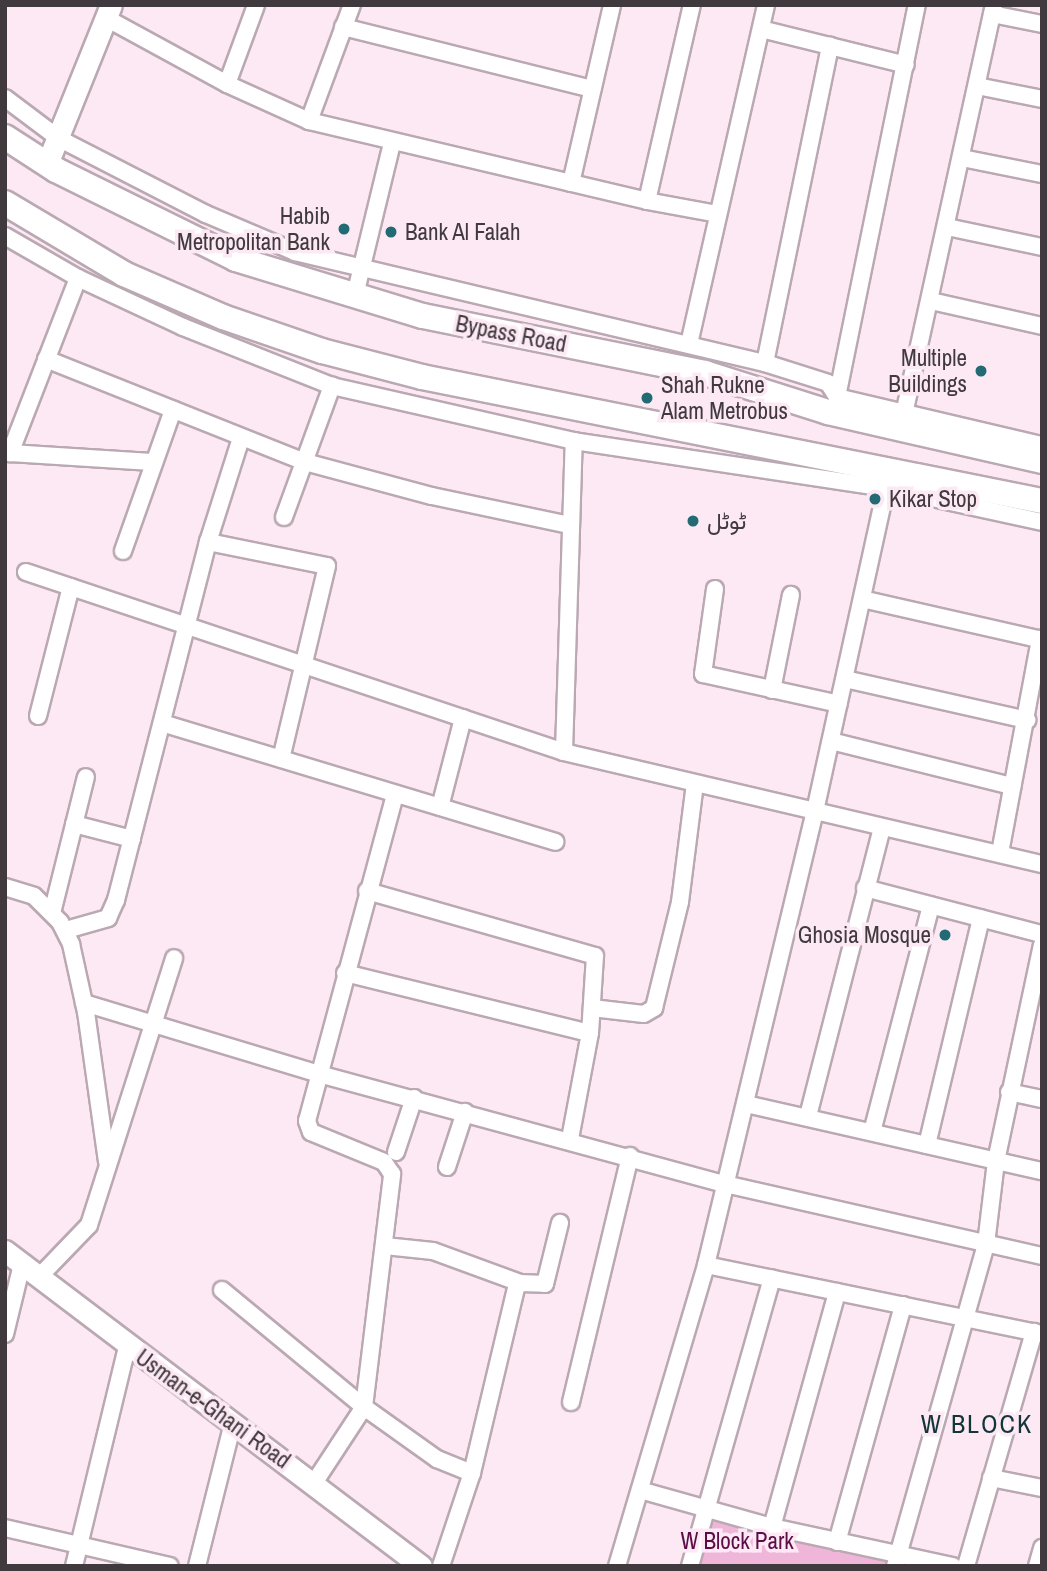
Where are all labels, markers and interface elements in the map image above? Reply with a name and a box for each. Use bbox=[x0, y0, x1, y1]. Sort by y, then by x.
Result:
place label: Habib Metropolitan Bank bbox=[177, 202, 330, 256]
place label: Bank Al Falah bbox=[405, 218, 521, 246]
marker: Habib Metropolitan Bank bbox=[336, 221, 352, 237]
marker: Bank Al Falah bbox=[383, 224, 399, 240]
street label: Bypass Road bbox=[453, 310, 569, 358]
place label: Multiple Buildings bbox=[888, 344, 967, 398]
marker: Multiple Buildings bbox=[973, 363, 989, 379]
place label: Shah Rukne Alam Metrobus bbox=[661, 371, 788, 425]
marker: Shah Rukne Alam Metrobus bbox=[639, 390, 655, 406]
place label: Kikar Stop bbox=[889, 485, 977, 513]
marker: Kikar Stop bbox=[867, 491, 883, 507]
place label: ٹوٹل bbox=[707, 507, 746, 535]
marker: ٹوٹل bbox=[685, 513, 701, 529]
place label: Ghosia Mosque bbox=[798, 921, 931, 949]
marker: Ghosia Mosque bbox=[937, 927, 953, 943]
street label: Usman-e-Ghani Road bbox=[130, 1344, 296, 1474]
district label: W BLOCK bbox=[922, 1408, 1032, 1440]
park label: W Block Park bbox=[680, 1527, 794, 1555]

